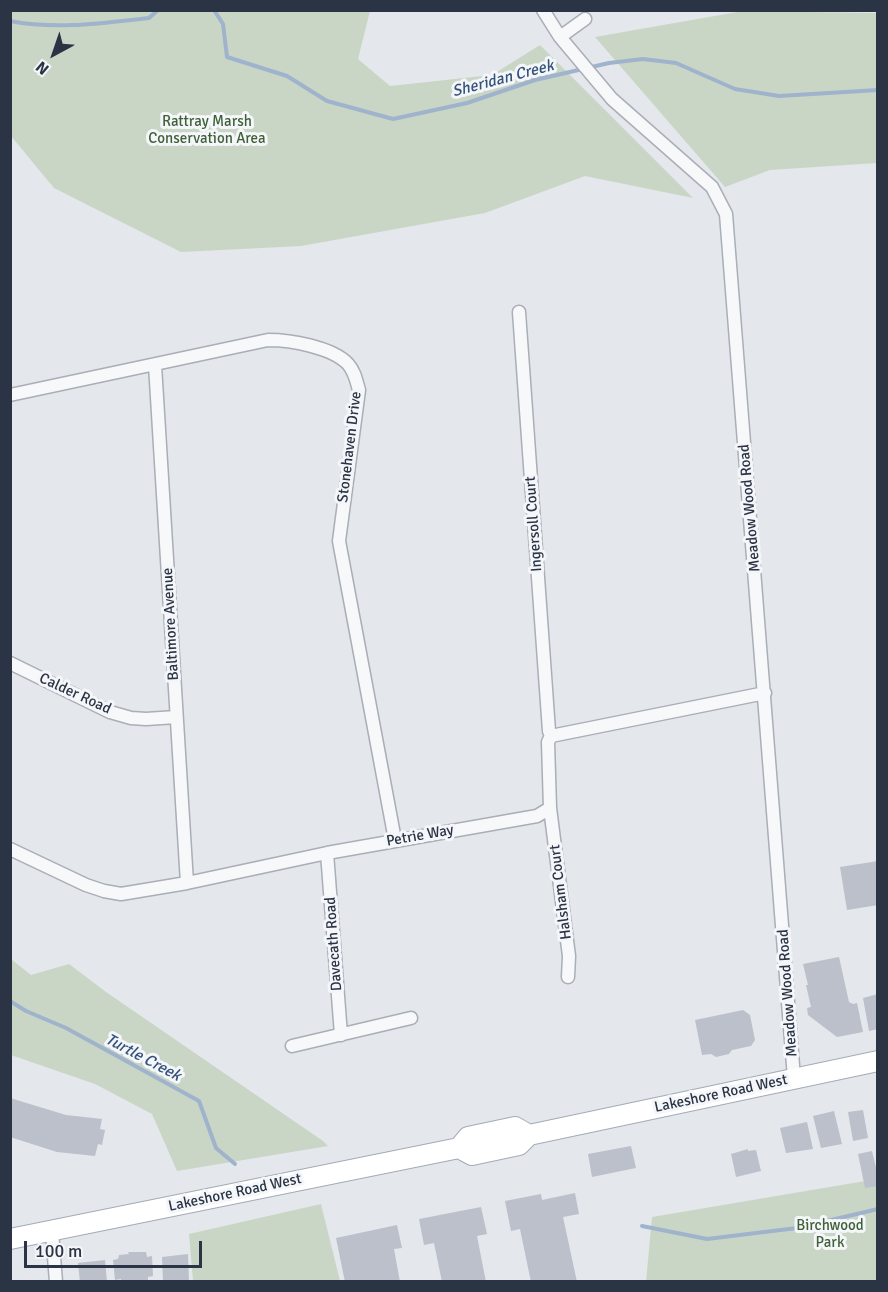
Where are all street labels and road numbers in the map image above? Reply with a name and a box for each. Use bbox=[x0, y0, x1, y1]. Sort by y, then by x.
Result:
street label: Stonehaven Drive bbox=[334, 391, 366, 503]
street label: Meadow Wood Road bbox=[735, 443, 765, 573]
street label: Ingersoll Court bbox=[522, 476, 546, 572]
street label: Baltimore Avenue bbox=[159, 567, 183, 681]
street label: Calder Road bbox=[36, 670, 114, 718]
street label: Petrie Way bbox=[385, 821, 455, 851]
street label: Halsham Court bbox=[546, 843, 576, 941]
street label: Davecath Road bbox=[322, 896, 346, 992]
street label: Meadow Wood Road bbox=[775, 929, 801, 1057]
street label: Lakeshore Road West bbox=[653, 1071, 789, 1117]
street label: Lakeshore Road West bbox=[167, 1170, 303, 1216]

